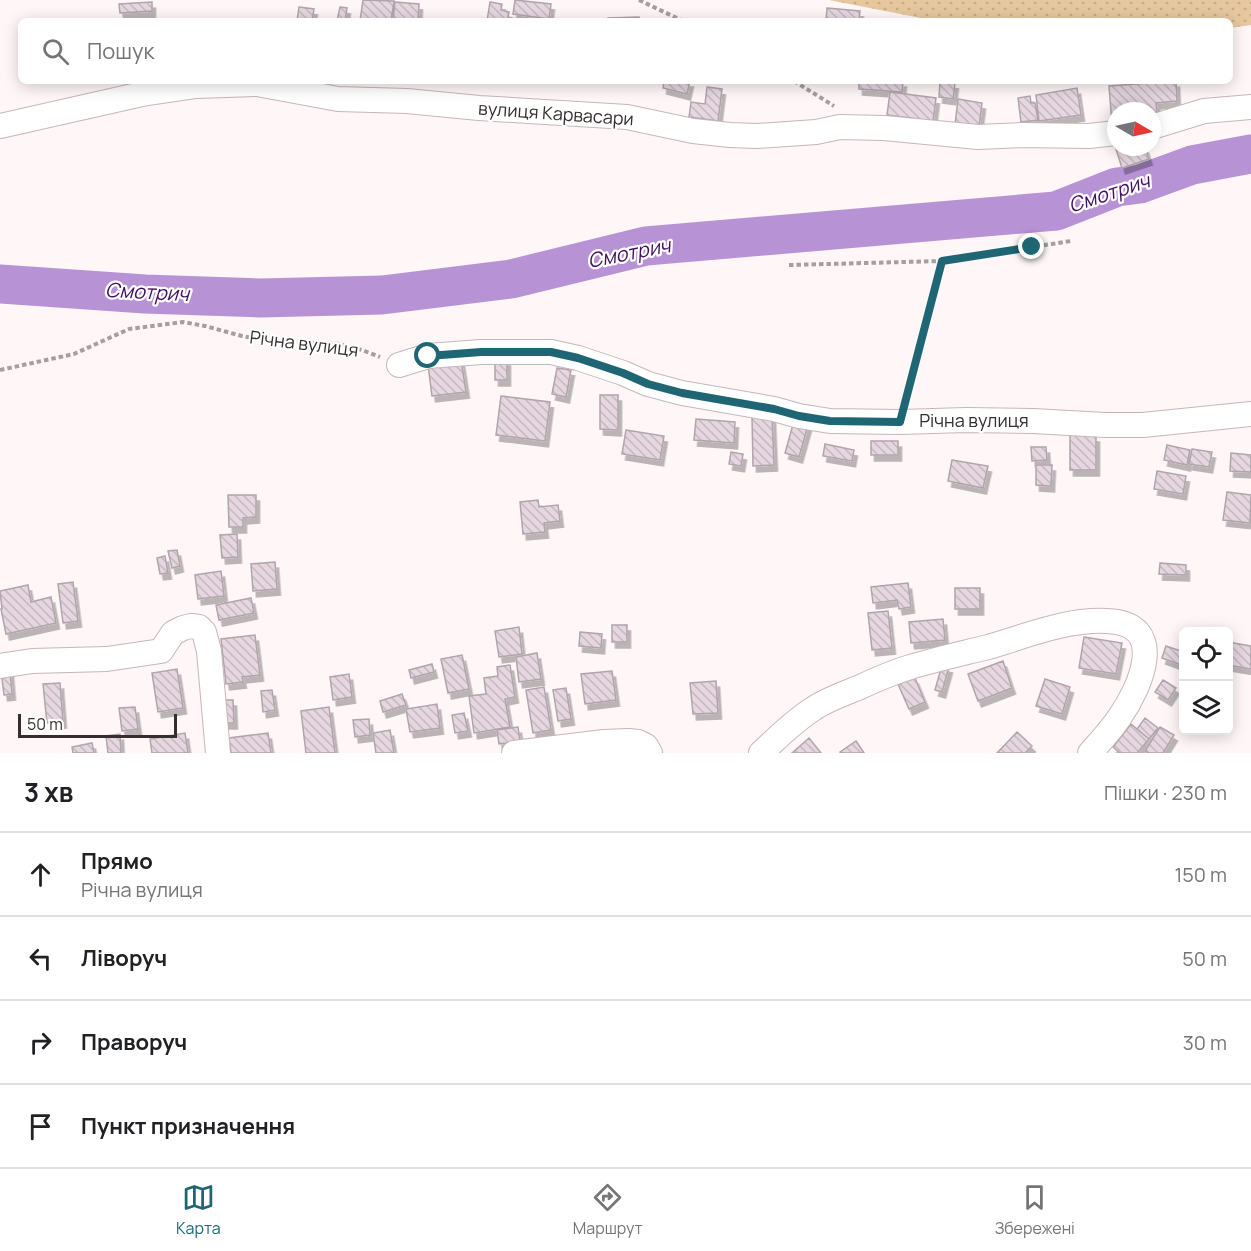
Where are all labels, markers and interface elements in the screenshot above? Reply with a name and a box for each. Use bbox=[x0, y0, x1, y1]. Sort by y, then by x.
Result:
search box bbox=[18, 18, 1233, 84]
icon: search bbox=[39, 35, 72, 68]
text: Пошук bbox=[87, 36, 154, 66]
street label: вулиця Карвасари bbox=[478, 96, 635, 130]
north arrow bbox=[1107, 102, 1161, 156]
water label: Смотрич bbox=[1065, 166, 1155, 218]
water label: Смотрич bbox=[585, 231, 675, 274]
route end bbox=[1018, 233, 1044, 259]
water label: Смотрич bbox=[104, 276, 192, 307]
street label: Річна вулиця bbox=[248, 324, 360, 362]
route start bbox=[414, 342, 440, 368]
street label: Річна вулиця bbox=[919, 408, 1029, 432]
map controls bbox=[1179, 627, 1233, 735]
button: locate bbox=[1179, 627, 1233, 681]
button: layers bbox=[1179, 681, 1233, 735]
scale bar bbox=[18, 711, 177, 738]
text: 50 m bbox=[27, 713, 63, 735]
text: 3 хв bbox=[24, 774, 73, 810]
text: Пішки · 230 m bbox=[1104, 779, 1227, 806]
text: Прямо bbox=[81, 846, 153, 876]
icon: ahead bbox=[24, 858, 57, 891]
text: 150 m bbox=[1174, 861, 1227, 888]
text: Річна вулиця bbox=[81, 876, 203, 903]
icon: left bbox=[24, 942, 57, 975]
text: Ліворуч bbox=[81, 943, 167, 973]
text: 50 m bbox=[1182, 945, 1227, 972]
icon: right bbox=[24, 1026, 57, 1059]
text: Праворуч bbox=[81, 1027, 187, 1057]
text: 30 m bbox=[1183, 1029, 1227, 1056]
icon: arrive bbox=[24, 1110, 57, 1143]
text: Пункт призначення bbox=[81, 1111, 295, 1141]
tab: Карта bbox=[176, 1181, 221, 1239]
tab: Маршрут bbox=[573, 1181, 643, 1239]
tab: Збережені bbox=[995, 1181, 1075, 1239]

